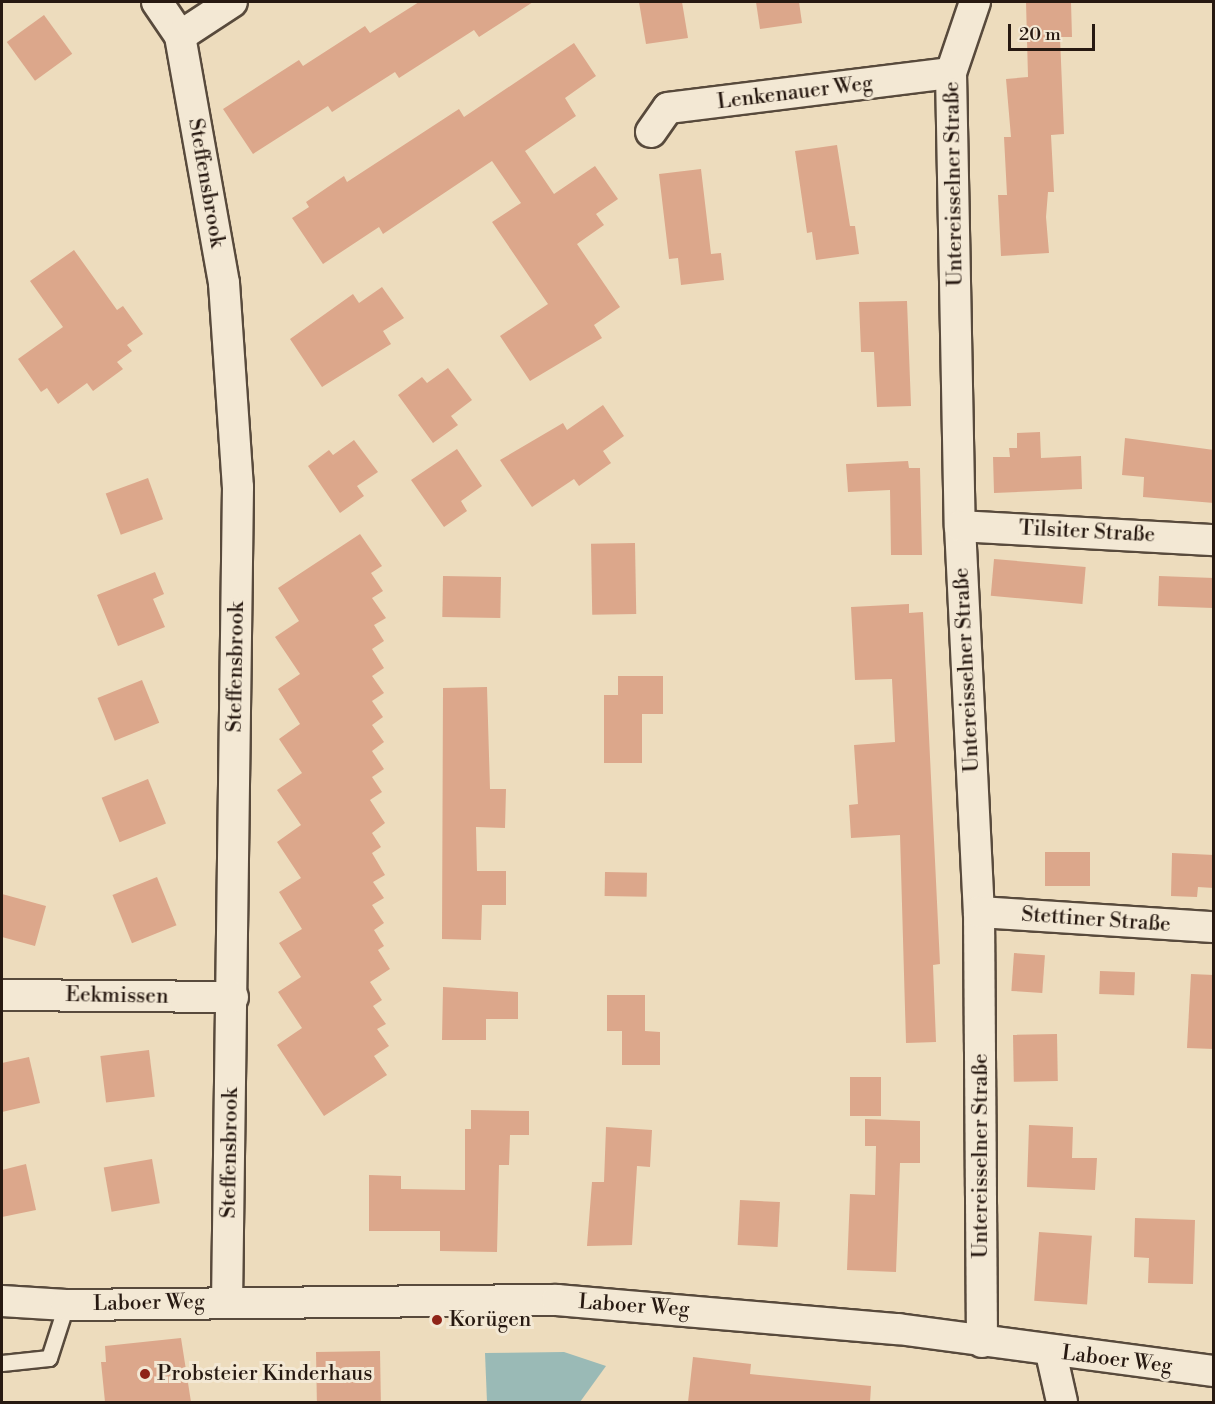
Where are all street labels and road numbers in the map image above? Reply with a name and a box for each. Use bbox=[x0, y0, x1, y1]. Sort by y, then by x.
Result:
street label: Lenkenauer Weg bbox=[716, 71, 874, 115]
street label: Untereisselner Straße bbox=[940, 81, 968, 287]
street label: Steffensbrook bbox=[182, 116, 230, 250]
street label: Tilsiter Straße bbox=[1018, 516, 1156, 548]
street label: Untereisselner Straße bbox=[949, 567, 985, 773]
street label: Steffensbrook bbox=[222, 601, 250, 733]
street label: Stettiner Straße bbox=[1020, 902, 1172, 938]
street label: Eekmissen bbox=[65, 983, 169, 1009]
street label: Untereisselner Straße bbox=[968, 1053, 994, 1259]
street label: Steffensbrook bbox=[216, 1087, 244, 1219]
street label: Laboer Weg bbox=[93, 1289, 205, 1317]
street label: Laboer Weg bbox=[578, 1290, 690, 1322]
street label: Laboer Weg bbox=[1060, 1341, 1174, 1379]

